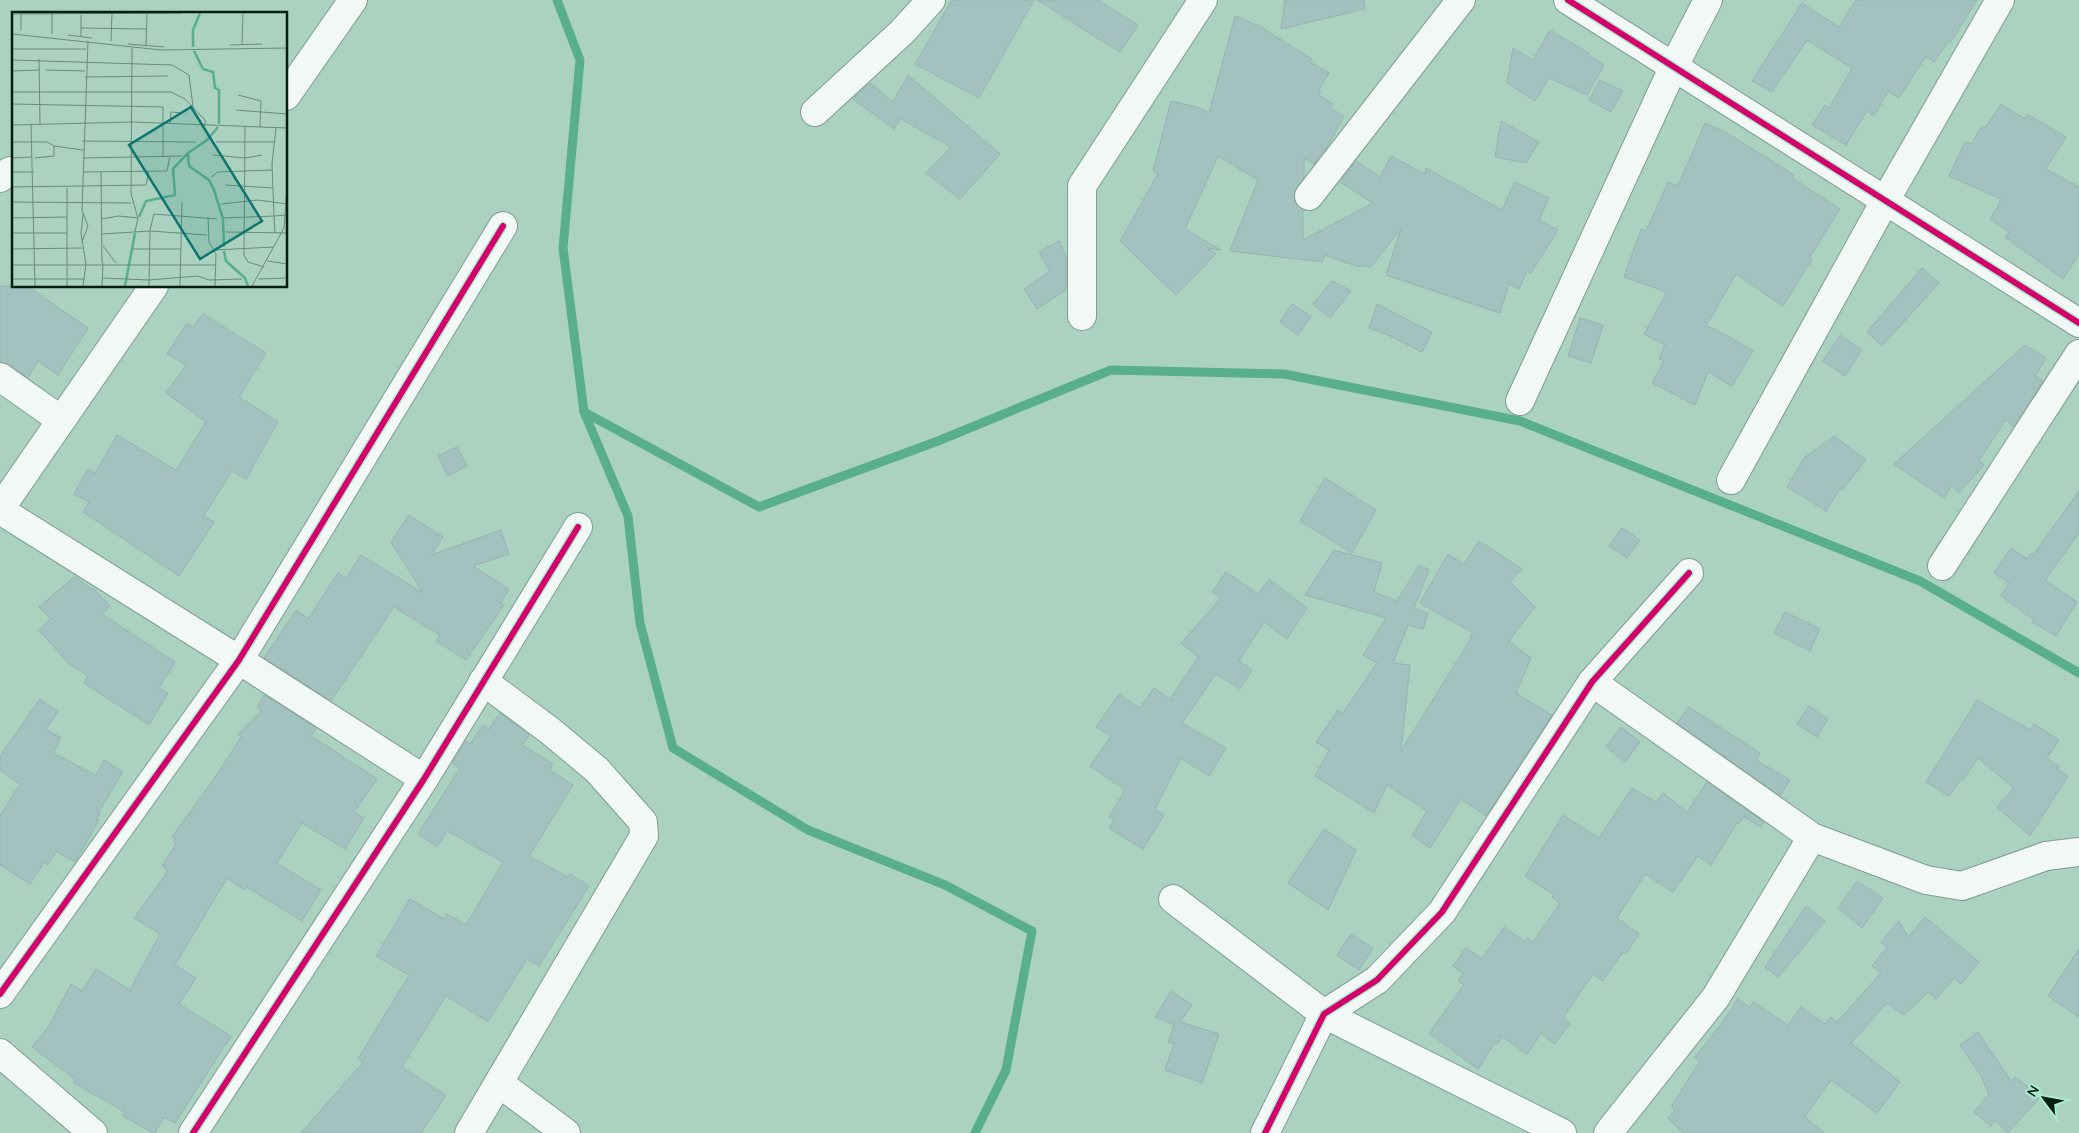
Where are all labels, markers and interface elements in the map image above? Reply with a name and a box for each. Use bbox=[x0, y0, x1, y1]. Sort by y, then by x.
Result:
inset map bbox=[12, 12, 288, 288]
north arrow bbox=[2019, 1073, 2069, 1123]
text: N bbox=[2023, 1082, 2043, 1100]

